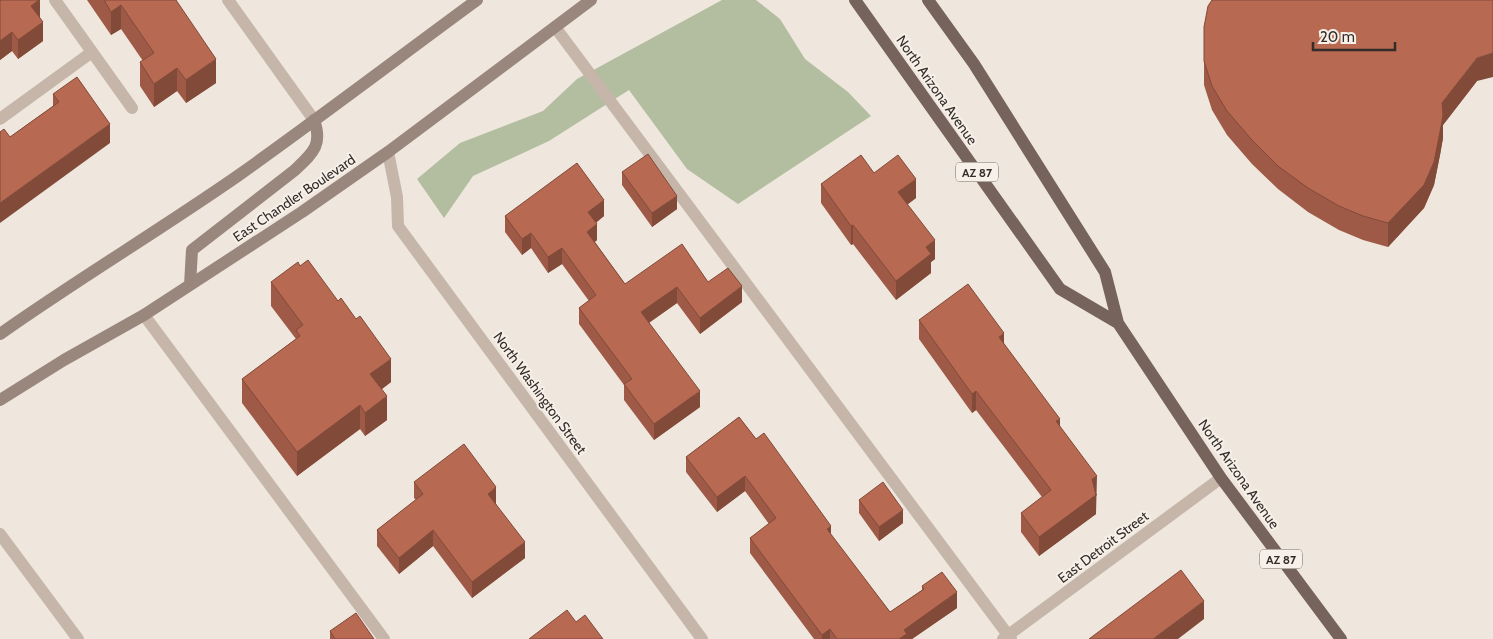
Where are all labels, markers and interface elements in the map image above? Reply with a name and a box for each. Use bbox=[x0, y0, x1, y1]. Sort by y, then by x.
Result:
scale bar bbox=[1313, 20, 1396, 52]
text: 20 m bbox=[1320, 28, 1355, 46]
street label: North Arizona Avenue bbox=[892, 32, 982, 148]
street label: East Chandler Boulevard bbox=[229, 150, 359, 246]
road number: AZ 87 bbox=[956, 162, 998, 182]
street label: North Washington Street bbox=[489, 328, 591, 458]
street label: North Arizona Avenue bbox=[1194, 416, 1284, 532]
street label: East Detroit Street bbox=[1054, 507, 1152, 587]
road number: AZ 87 bbox=[1260, 550, 1302, 568]

